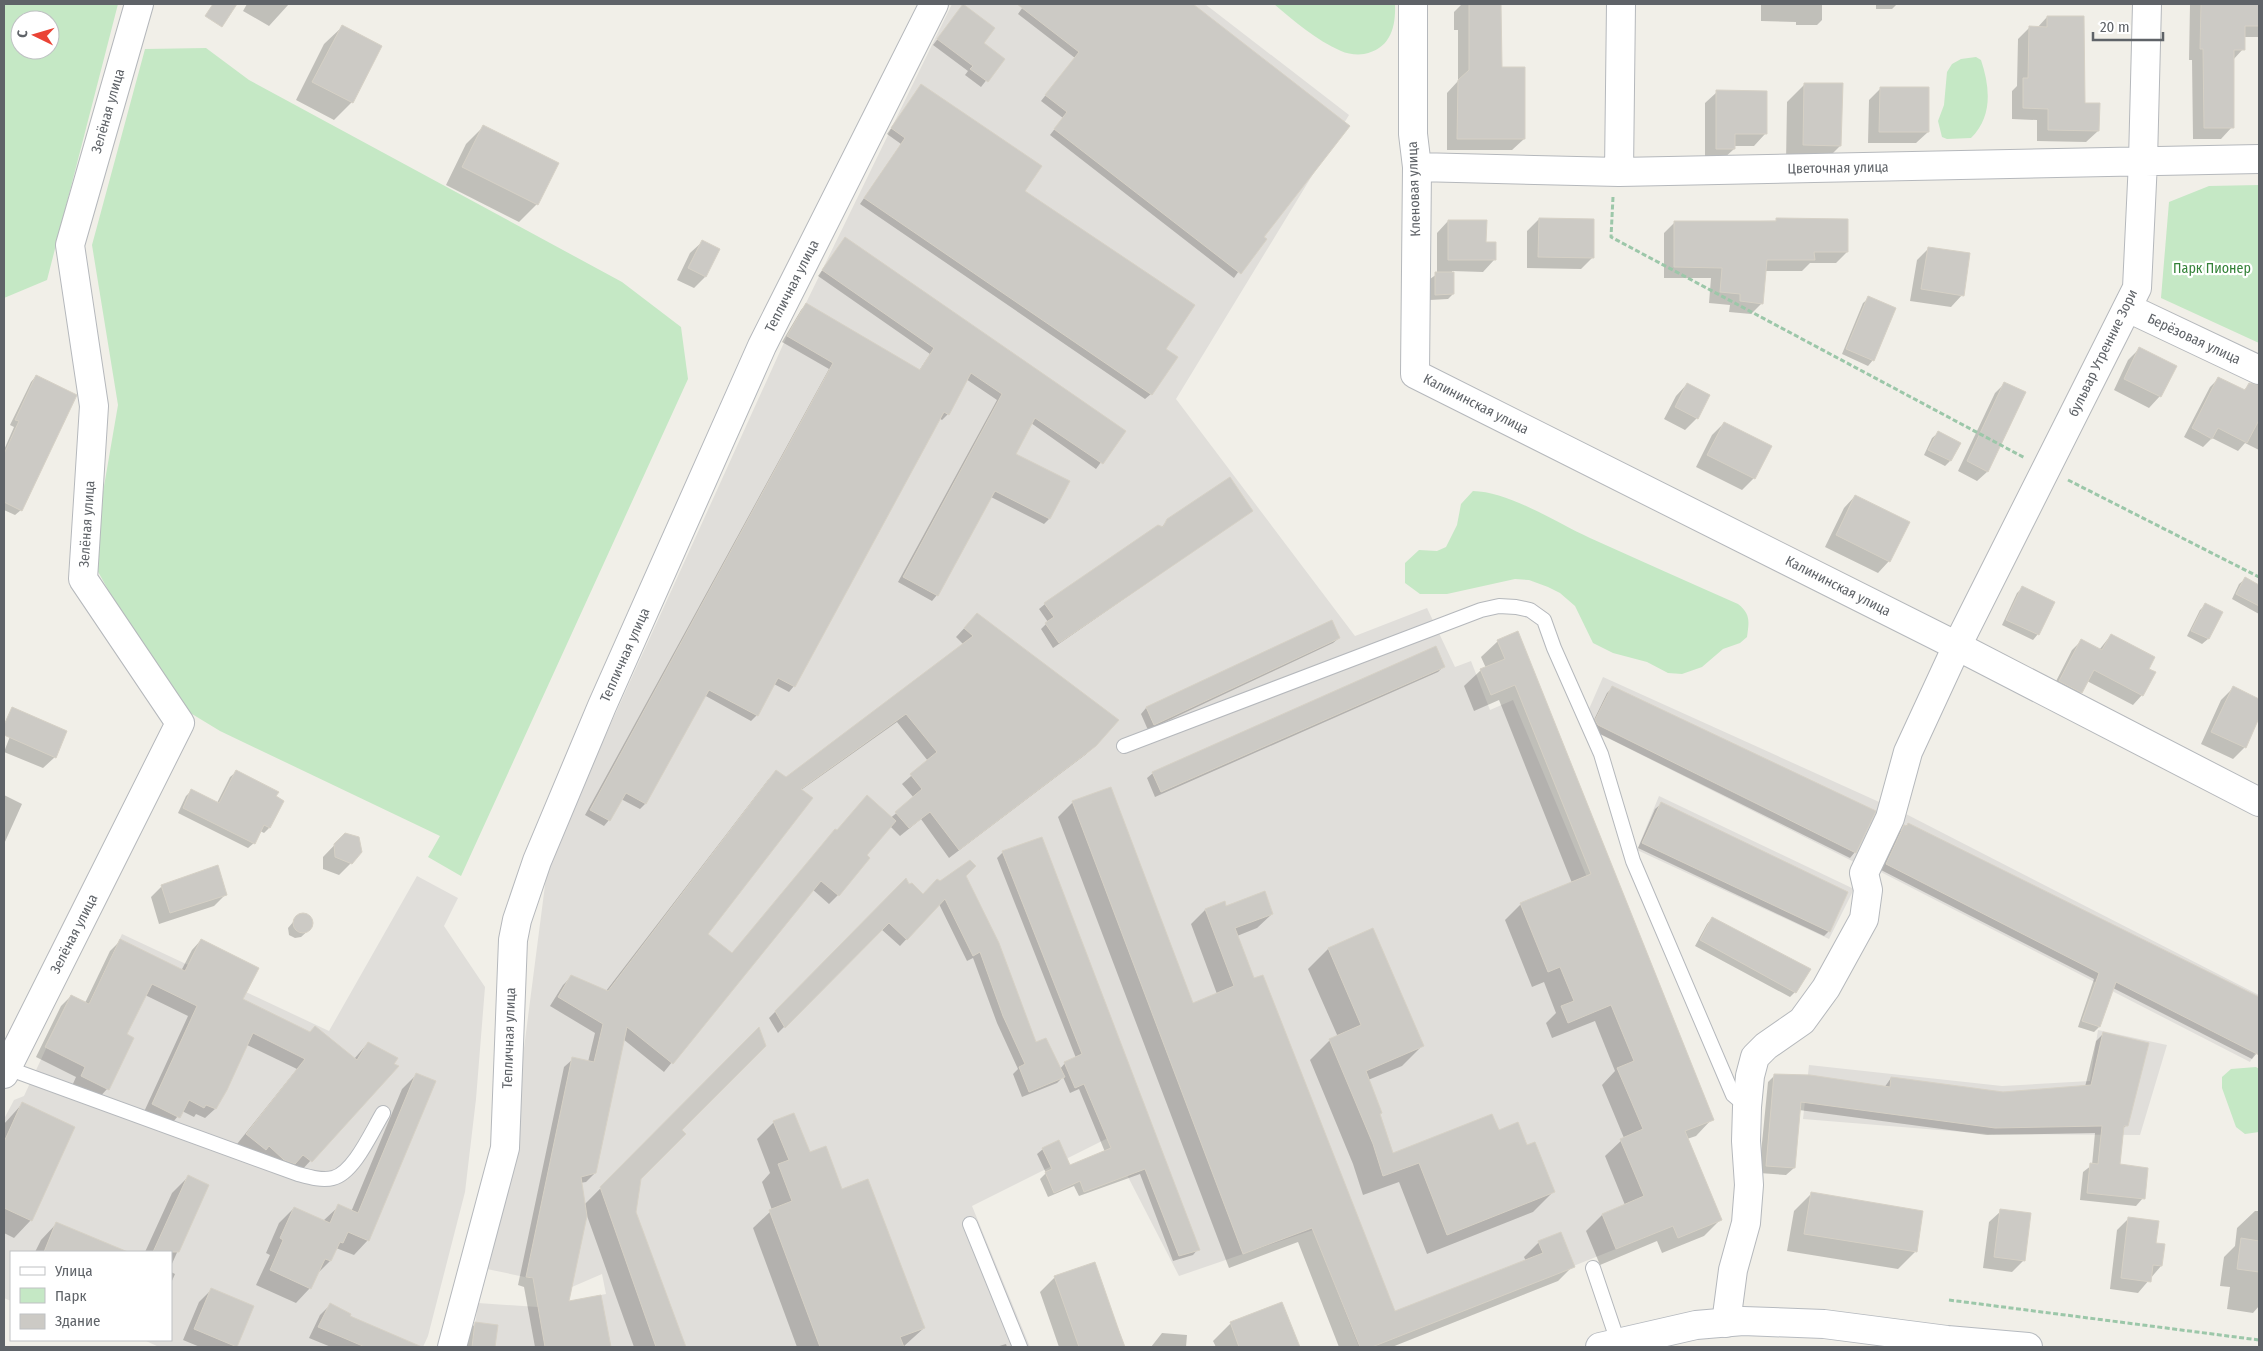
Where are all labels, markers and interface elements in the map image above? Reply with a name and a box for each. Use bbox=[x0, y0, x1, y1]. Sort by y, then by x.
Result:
north arrow bbox=[10, 10, 60, 60]
scale bar bbox=[2093, 10, 2163, 42]
text: 20 m bbox=[2100, 18, 2130, 36]
text: С bbox=[14, 29, 31, 38]
street label: Зелёная улица bbox=[88, 67, 128, 155]
street label: Кленовая улица bbox=[1404, 141, 1424, 237]
street label: Цветочная улица bbox=[1787, 159, 1889, 177]
street label: Тепличная улица bbox=[761, 237, 823, 335]
park label: Парк Пионер bbox=[2173, 260, 2251, 277]
street label: бульвар Утренние Зори bbox=[2065, 287, 2141, 419]
street label: Берёзовая улица bbox=[2145, 310, 2243, 368]
street label: Калининская улица bbox=[1421, 370, 1532, 438]
street label: Зелёная улица bbox=[75, 480, 99, 568]
street label: Калининская улица bbox=[1783, 552, 1894, 620]
street label: Тепличная улица bbox=[597, 605, 653, 705]
street label: Зелёная улица bbox=[47, 891, 101, 977]
street label: Тепличная улица bbox=[499, 987, 519, 1089]
legend bbox=[10, 1251, 172, 1341]
text: Улица bbox=[54, 1262, 93, 1280]
text: Парк bbox=[55, 1287, 86, 1305]
text: Здание bbox=[55, 1312, 101, 1330]

